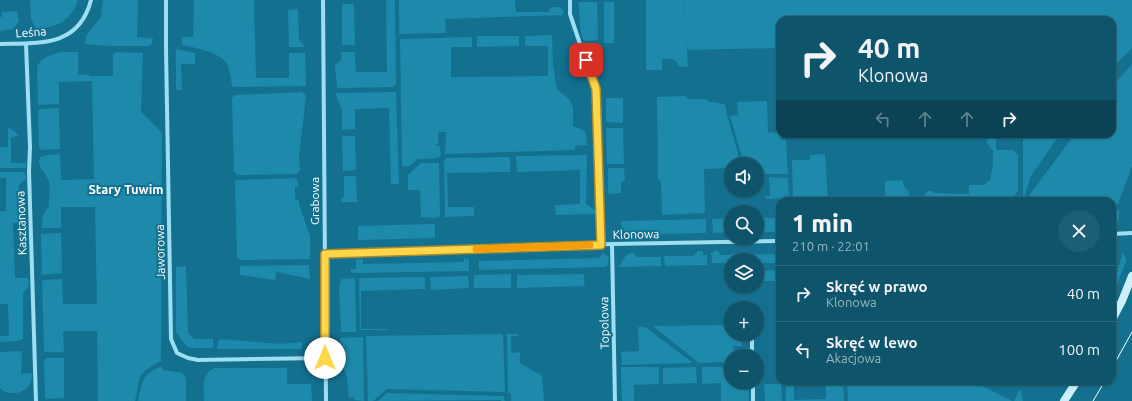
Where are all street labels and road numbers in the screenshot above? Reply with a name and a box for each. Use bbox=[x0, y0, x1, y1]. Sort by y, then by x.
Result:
street label: Leśna bbox=[15, 24, 47, 40]
street label: Grabowa bbox=[308, 177, 321, 225]
street label: Kasztanowa bbox=[13, 191, 29, 255]
street label: Jaworowa bbox=[153, 224, 167, 280]
street label: Klonowa bbox=[612, 227, 660, 241]
street label: Topolowa bbox=[597, 296, 611, 350]

